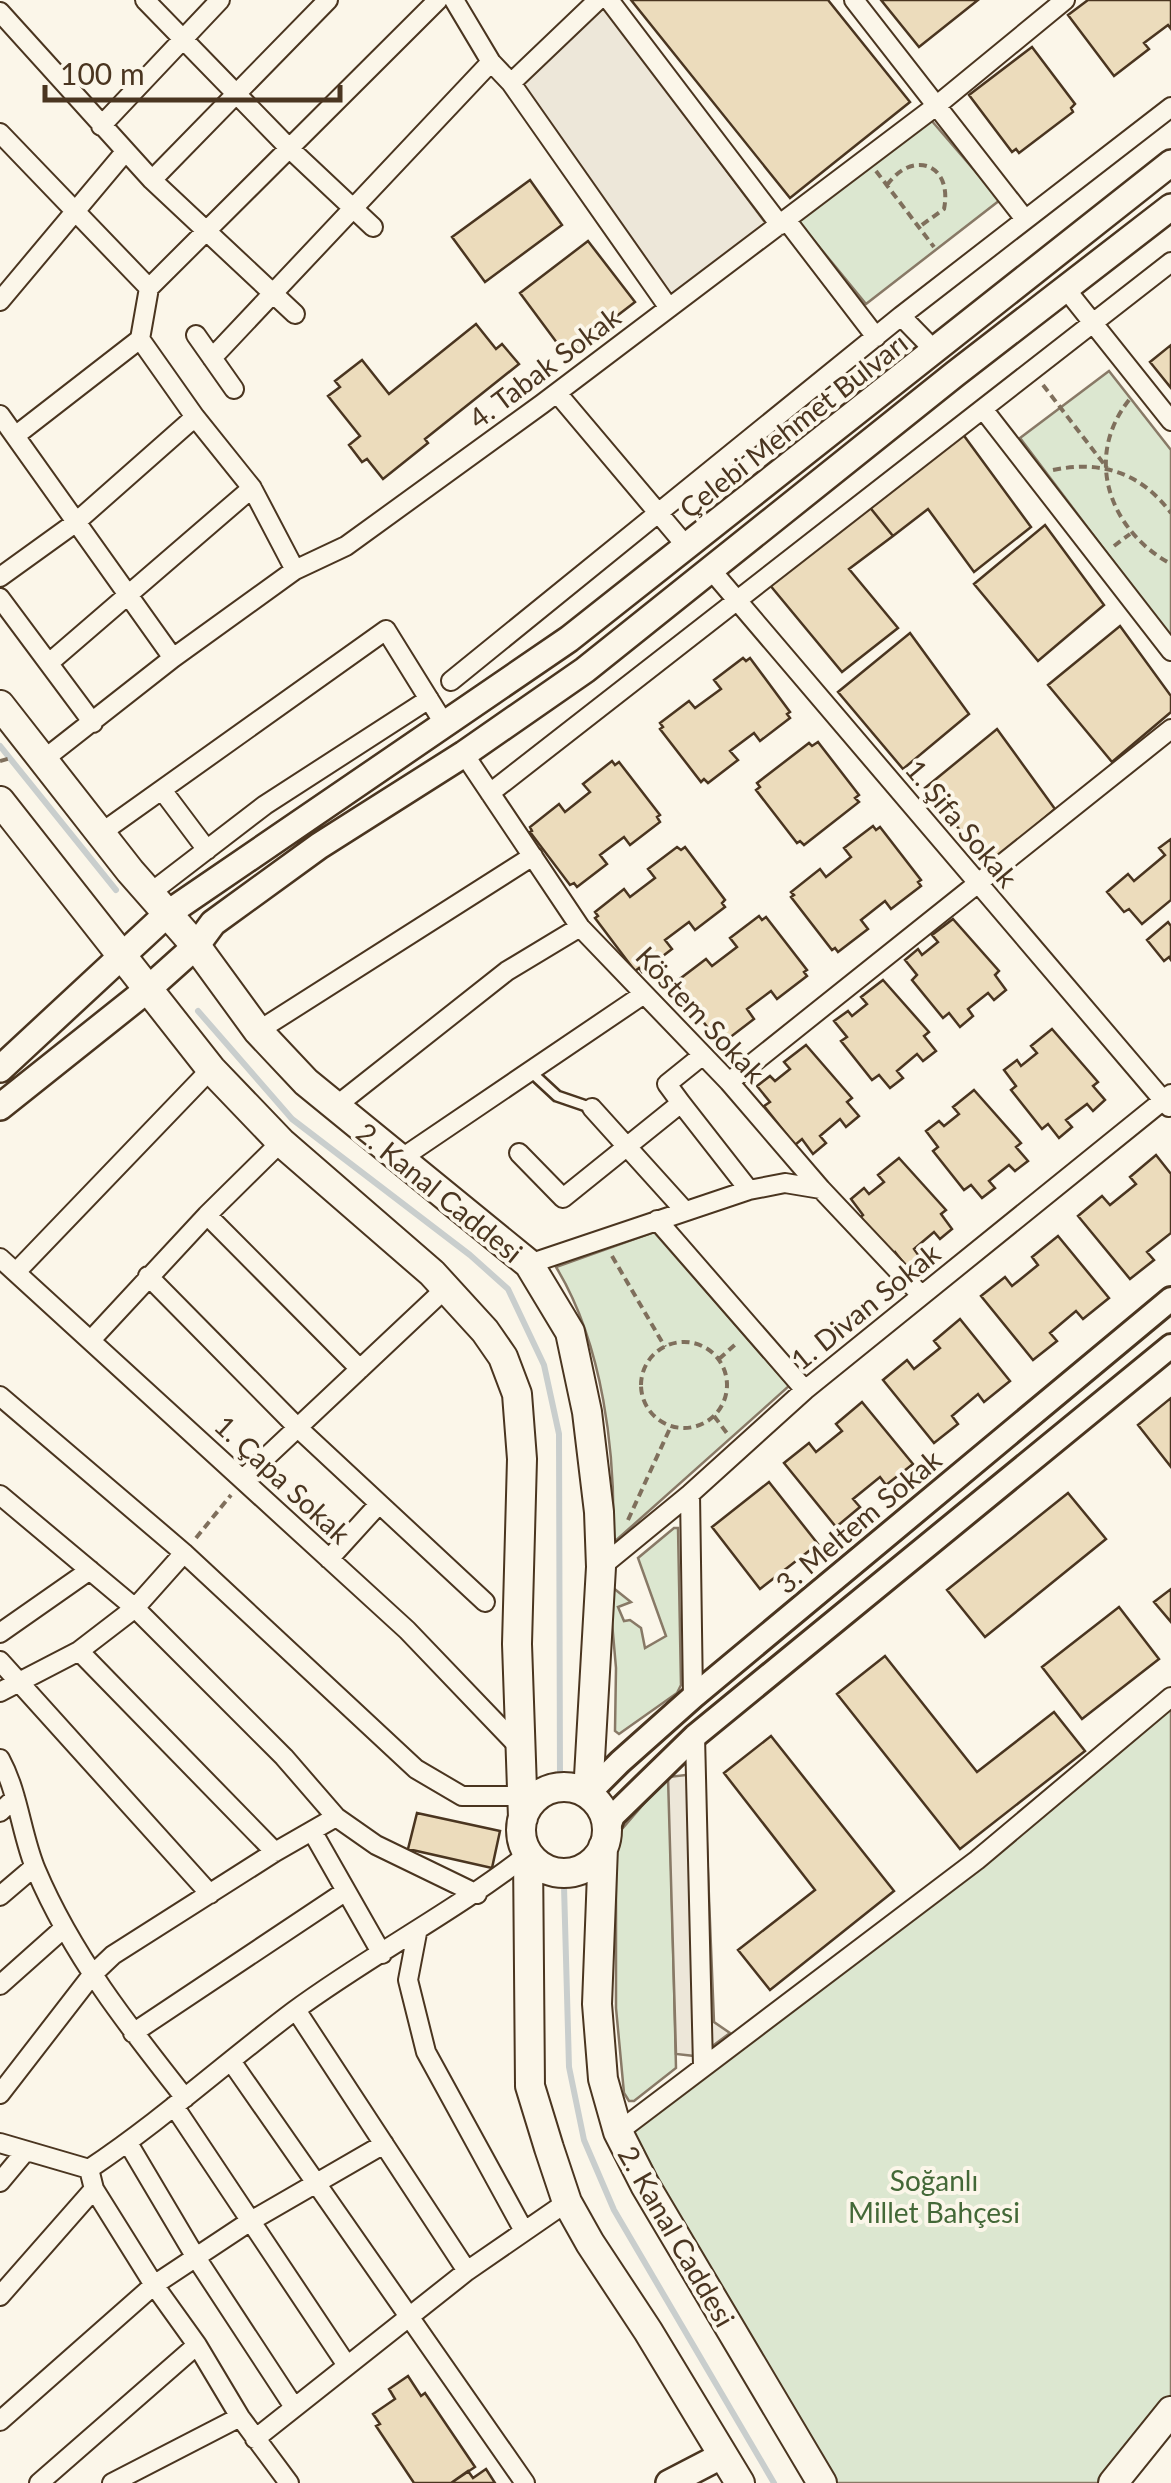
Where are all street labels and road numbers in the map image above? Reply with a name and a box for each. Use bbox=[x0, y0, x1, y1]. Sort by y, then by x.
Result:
street label: 4. Tabak Sokak bbox=[462, 299, 627, 435]
street label: Çelebi Mehmet Bulvarı bbox=[672, 325, 914, 525]
street label: 1. Şifa Sokak bbox=[899, 752, 1026, 894]
street label: Köstem Sokak bbox=[629, 939, 773, 1090]
street label: 2. Kanal Caddesi bbox=[350, 1115, 530, 1269]
street label: 1. Divan Sokak bbox=[784, 1235, 947, 1376]
street label: 1. Çapa Sokak bbox=[208, 1408, 358, 1551]
street label: 3. Meltem Sokak bbox=[768, 1442, 948, 1600]
street label: 2. Kanal Caddesi bbox=[611, 2139, 743, 2333]

